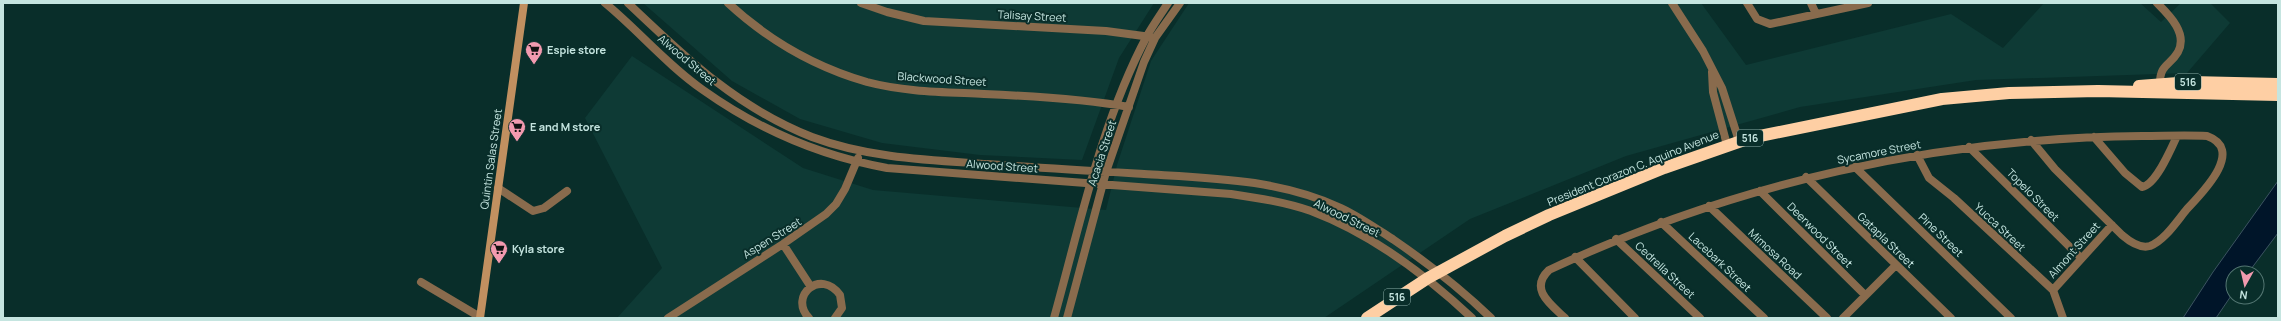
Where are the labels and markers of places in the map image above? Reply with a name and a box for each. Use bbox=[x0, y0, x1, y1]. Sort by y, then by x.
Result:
supermarket icon: Espie store bbox=[524, 40, 544, 65]
place label: Espie store bbox=[547, 42, 607, 57]
supermarket icon: E and M store bbox=[507, 117, 527, 142]
place label: E and M store bbox=[530, 119, 601, 134]
supermarket icon: Kyla store bbox=[489, 239, 509, 264]
place label: Kyla store bbox=[512, 241, 565, 256]

